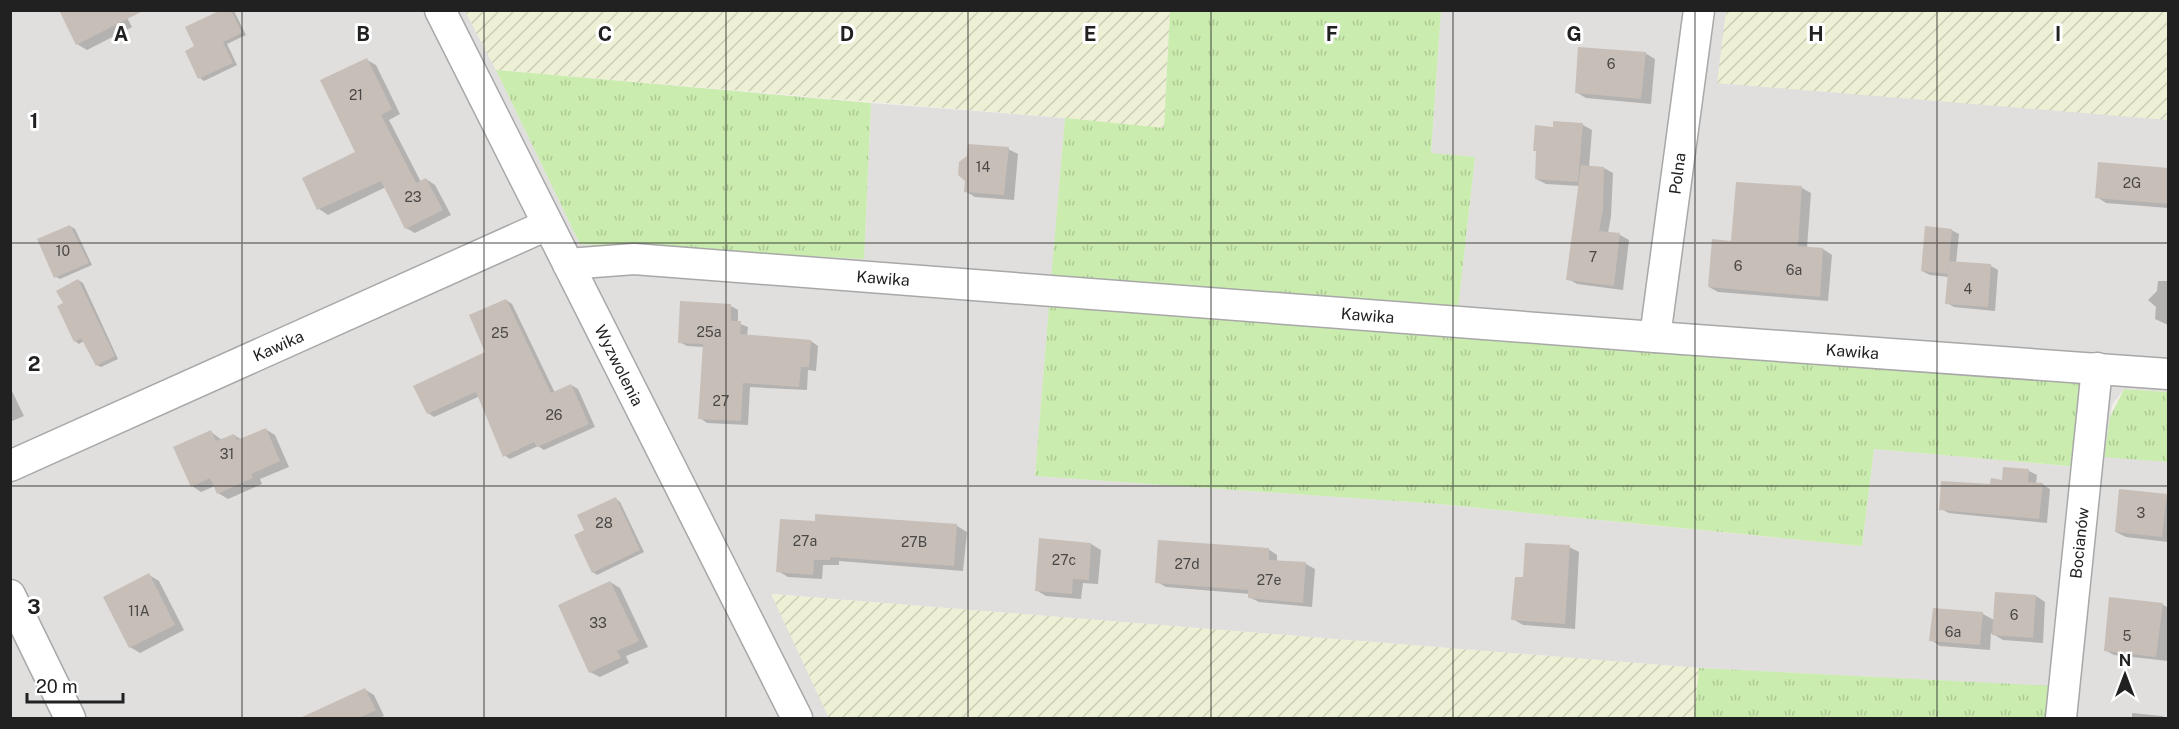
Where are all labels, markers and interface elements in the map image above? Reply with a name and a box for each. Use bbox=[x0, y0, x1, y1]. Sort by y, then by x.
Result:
text: A bbox=[114, 22, 128, 46]
text: B bbox=[356, 22, 370, 46]
text: C bbox=[598, 22, 612, 46]
text: D bbox=[840, 22, 854, 46]
text: E bbox=[1084, 22, 1096, 46]
text: F bbox=[1326, 22, 1338, 46]
text: G bbox=[1566, 22, 1582, 46]
text: H bbox=[1808, 22, 1824, 46]
text: I bbox=[2055, 22, 2061, 46]
house number: 6 bbox=[1607, 56, 1616, 72]
house number: 21 bbox=[349, 87, 363, 103]
text: 1 bbox=[30, 109, 38, 133]
street label: Polna bbox=[1665, 151, 1690, 196]
house number: 14 bbox=[976, 159, 990, 175]
house number: 2G bbox=[2123, 175, 2141, 191]
house number: 23 bbox=[404, 189, 422, 205]
house number: 10 bbox=[56, 243, 70, 259]
house number: 7 bbox=[1589, 249, 1597, 265]
house number: 6 bbox=[1734, 258, 1743, 274]
house number: 6a bbox=[1786, 262, 1802, 278]
street label: Kawika bbox=[856, 267, 910, 290]
house number: 4 bbox=[1964, 281, 1973, 297]
street label: Kawika bbox=[1340, 304, 1395, 327]
street label: Wyzwolenia bbox=[590, 322, 647, 409]
house number: 25a bbox=[696, 324, 722, 340]
house number: 25 bbox=[491, 325, 509, 341]
street label: Kawika bbox=[250, 326, 307, 366]
street label: Kawika bbox=[1825, 340, 1880, 363]
text: 2 bbox=[28, 352, 40, 376]
house number: 27 bbox=[713, 393, 729, 409]
house number: 26 bbox=[545, 407, 563, 423]
house number: 31 bbox=[220, 446, 234, 462]
house number: 3 bbox=[2137, 505, 2146, 521]
street label: Bocianów bbox=[2066, 506, 2093, 580]
house number: 28 bbox=[595, 515, 613, 531]
house number: 27a bbox=[793, 533, 817, 549]
house number: 27B bbox=[901, 534, 927, 550]
house number: 27c bbox=[1052, 552, 1076, 568]
house number: 27d bbox=[1174, 556, 1200, 572]
house number: 27e bbox=[1257, 572, 1281, 588]
text: 3 bbox=[27, 595, 41, 619]
house number: 11A bbox=[128, 603, 150, 619]
house number: 6 bbox=[2010, 607, 2019, 623]
house number: 33 bbox=[589, 615, 607, 631]
house number: 6a bbox=[1945, 624, 1961, 640]
house number: 5 bbox=[2123, 628, 2132, 644]
north arrow bbox=[2095, 645, 2155, 705]
text: N bbox=[2119, 651, 2131, 670]
scale bar bbox=[27, 666, 123, 704]
text: 20 m bbox=[36, 676, 78, 697]

